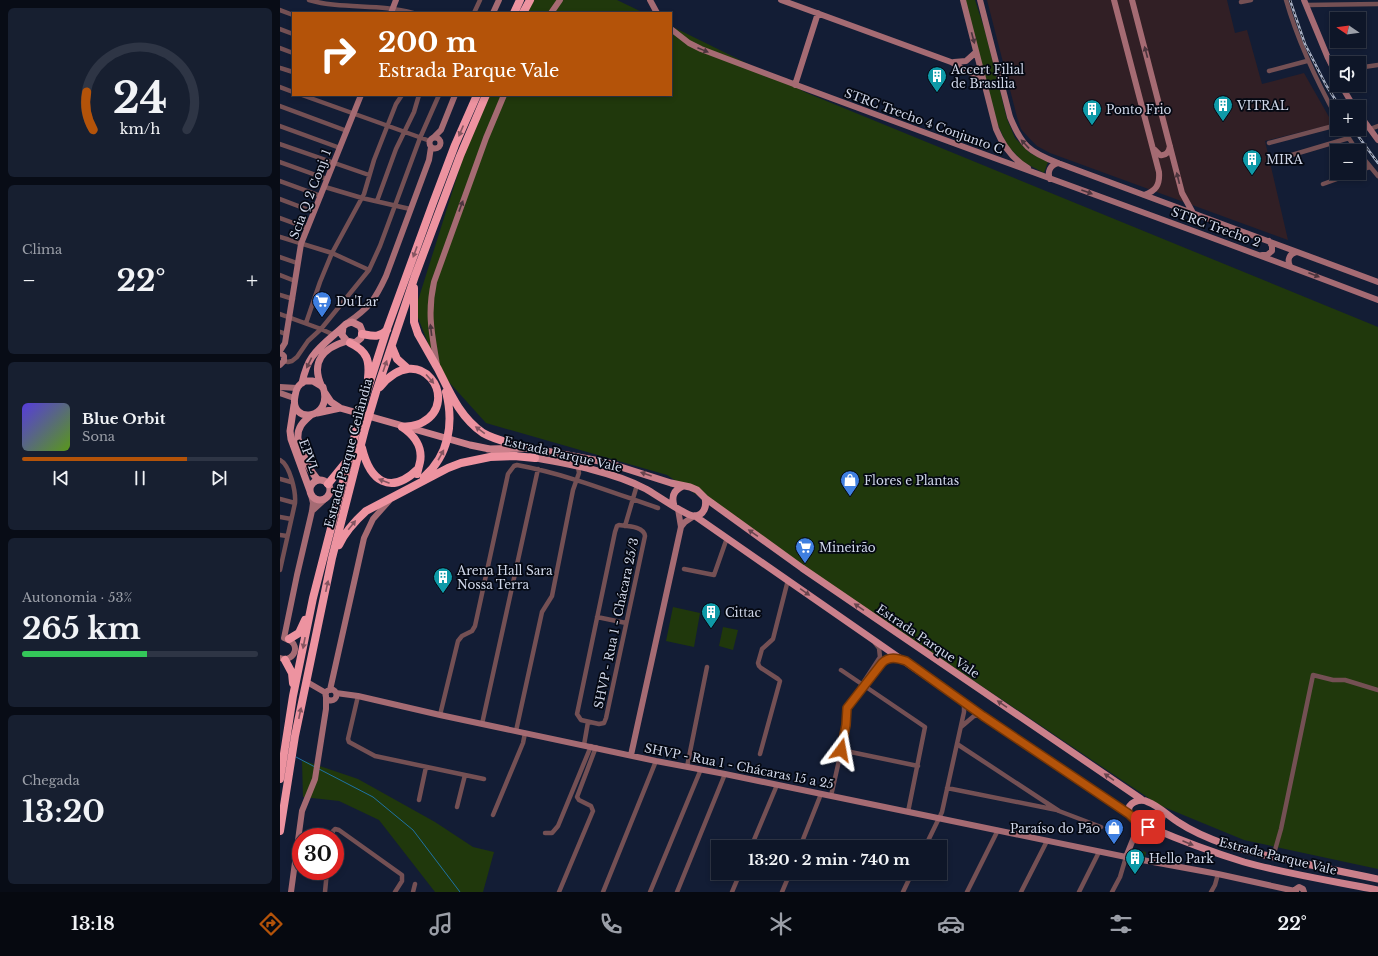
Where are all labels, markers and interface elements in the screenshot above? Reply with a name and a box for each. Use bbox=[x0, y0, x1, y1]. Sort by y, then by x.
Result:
north arrow bbox=[1330, 12, 1366, 48]
map controls bbox=[1330, 12, 1366, 180]
text: 200 m bbox=[378, 25, 477, 60]
icon: right bbox=[312, 28, 364, 80]
one-way arrow bbox=[970, 31, 976, 44]
one-way arrow bbox=[1143, 46, 1149, 58]
one-way arrow bbox=[698, 47, 710, 53]
button: sound bbox=[1330, 56, 1366, 92]
text: Estrada Parque Vale bbox=[378, 60, 559, 82]
place label: Accert Filial de Brasilia bbox=[950, 62, 1024, 91]
building icon: Accert Filial de Brasilia bbox=[926, 65, 948, 93]
text: 24 bbox=[113, 73, 167, 124]
street label: STRC Trecho 4 Conjunto C bbox=[842, 85, 1006, 157]
building icon: VITRAL bbox=[1212, 94, 1234, 122]
building icon: Ponto Frio bbox=[1081, 98, 1103, 126]
place label: VITRAL bbox=[1236, 98, 1289, 113]
button: + bbox=[1330, 100, 1366, 136]
place label: Ponto Frio bbox=[1106, 102, 1172, 117]
text: km/h bbox=[120, 120, 160, 138]
one-way arrow bbox=[458, 125, 464, 137]
one-way arrow bbox=[1020, 139, 1030, 149]
button: − bbox=[1330, 144, 1366, 180]
street label: Scia Q 2 Conj. 1 bbox=[286, 147, 334, 241]
building icon: MIRA bbox=[1241, 148, 1263, 176]
place label: MIRA bbox=[1266, 152, 1304, 167]
one-way arrow bbox=[1175, 172, 1181, 184]
one-way arrow bbox=[1081, 190, 1093, 196]
one-way arrow bbox=[459, 199, 465, 211]
street label: STRC Trecho 2 bbox=[1169, 204, 1263, 250]
text: Clima bbox=[22, 241, 62, 258]
one-way arrow bbox=[412, 247, 418, 259]
text: 22° bbox=[116, 262, 165, 299]
text: − bbox=[22, 267, 36, 294]
text: + bbox=[246, 267, 258, 294]
one-way arrow bbox=[1309, 273, 1321, 279]
supermarket icon: Du'Lar bbox=[311, 290, 333, 318]
place label: Du'Lar bbox=[336, 294, 378, 309]
one-way arrow bbox=[428, 324, 434, 336]
one-way arrow bbox=[306, 357, 312, 368]
one-way arrow bbox=[382, 359, 388, 371]
one-way arrow bbox=[426, 373, 435, 384]
street label: Estrada Parque Ceilândia bbox=[321, 376, 375, 529]
text: Blue Orbit bbox=[82, 409, 165, 428]
one-way arrow bbox=[475, 426, 485, 434]
text: Sona bbox=[82, 428, 115, 445]
street label: Estrada Parque Vale bbox=[502, 433, 624, 475]
street label: EPVL bbox=[296, 437, 322, 475]
one-way arrow bbox=[437, 449, 444, 461]
icon: previous bbox=[50, 467, 72, 489]
icon: pause bbox=[129, 467, 151, 489]
icon: next bbox=[208, 467, 230, 489]
shop icon: Flores e Plantas bbox=[839, 469, 861, 497]
one-way arrow bbox=[640, 471, 652, 477]
place label: Flores e Plantas bbox=[864, 473, 959, 488]
one-way arrow bbox=[378, 477, 390, 484]
one-way arrow bbox=[348, 519, 357, 530]
one-way arrow bbox=[747, 529, 758, 537]
street label: SHVP - Rua 1 - Chácara 25/3 bbox=[591, 536, 641, 710]
supermarket icon: Mineirão bbox=[794, 536, 816, 564]
place label: Mineirão bbox=[819, 540, 876, 555]
place label: Arena Hall Sara Nossa Terra bbox=[456, 563, 553, 592]
building icon: Arena Hall Sara Nossa Terra bbox=[432, 566, 454, 594]
one-way arrow bbox=[324, 580, 330, 592]
one-way arrow bbox=[800, 588, 811, 596]
text: Autonomia · 53% bbox=[22, 589, 132, 606]
building icon: Cittac bbox=[700, 601, 722, 629]
street label: Estrada Parque Vale bbox=[874, 601, 982, 681]
one-way arrow bbox=[854, 603, 865, 611]
place label: Cittac bbox=[725, 605, 761, 620]
text: 265 km bbox=[22, 610, 141, 647]
one-way arrow bbox=[301, 637, 307, 649]
one-way arrow bbox=[996, 700, 1007, 708]
one-way arrow bbox=[298, 707, 304, 719]
position arrow bbox=[820, 729, 862, 771]
street label: SHVP - Rua 1 - Chácaras 15 a 25 bbox=[643, 740, 835, 792]
text: Chegada bbox=[22, 772, 80, 789]
one-way arrow bbox=[1104, 773, 1114, 781]
text: 13:20 bbox=[22, 793, 105, 830]
pin bbox=[1131, 810, 1165, 844]
icon: arrive bbox=[1137, 816, 1159, 838]
shop icon: Paraíso do Pão bbox=[1103, 817, 1125, 845]
place label: Paraíso do Pão bbox=[1010, 821, 1100, 836]
speed limit sign: 30 bbox=[292, 828, 344, 880]
street label: Estrada Parque Vale bbox=[1218, 834, 1339, 878]
one-way arrow bbox=[1183, 840, 1194, 846]
building icon: Hello Park bbox=[1124, 847, 1146, 875]
text: 13:20 · 2 min · 740 m bbox=[748, 850, 910, 869]
place label: Hello Park bbox=[1149, 851, 1214, 866]
icon: directions bbox=[257, 910, 285, 938]
icon: music bbox=[427, 910, 455, 938]
icon: phone bbox=[597, 910, 625, 938]
icon: climate bbox=[767, 910, 795, 938]
icon: car bbox=[937, 910, 965, 938]
icon: filters bbox=[1107, 910, 1135, 938]
text: 13:18 bbox=[71, 913, 115, 935]
text: 22° bbox=[1277, 913, 1307, 935]

